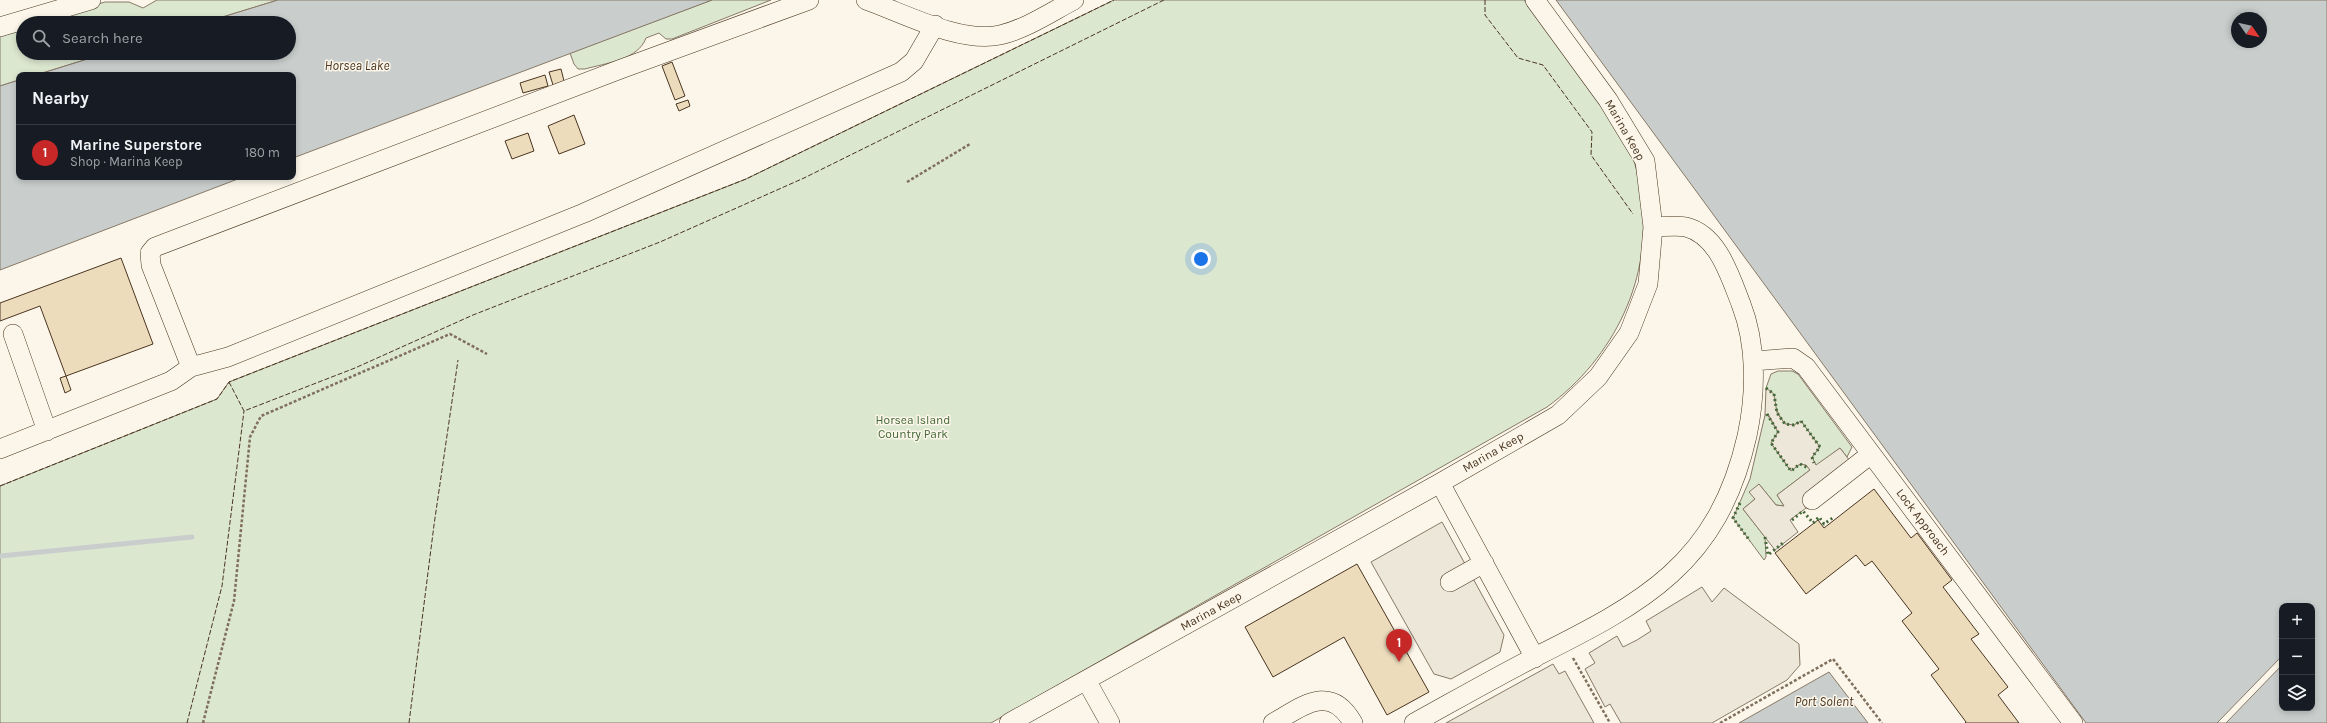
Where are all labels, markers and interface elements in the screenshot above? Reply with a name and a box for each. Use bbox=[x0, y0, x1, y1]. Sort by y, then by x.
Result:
north arrow bbox=[2231, 12, 2267, 48]
search box bbox=[16, 16, 296, 60]
icon: search bbox=[30, 27, 52, 49]
text: Search here bbox=[62, 29, 143, 47]
water label: Horsea Lake bbox=[325, 58, 389, 73]
text: Nearby bbox=[32, 88, 89, 108]
street label: Marina Keep bbox=[1602, 97, 1648, 163]
text: Marine Superstore bbox=[70, 136, 202, 154]
text: 1 bbox=[43, 145, 47, 160]
text: 180 m bbox=[245, 145, 280, 160]
text: Shop · Marina Keep bbox=[70, 154, 183, 169]
your location bbox=[1191, 249, 1211, 269]
park label: Horsea Island Country Park bbox=[876, 413, 950, 441]
street label: Marina Keep bbox=[1460, 429, 1526, 475]
street label: Lock Approach bbox=[1893, 486, 1953, 558]
street label: Marina Keep bbox=[1178, 588, 1244, 634]
map controls bbox=[2279, 603, 2315, 711]
button: + bbox=[2279, 603, 2315, 639]
pin: 1 bbox=[1386, 629, 1412, 662]
button: − bbox=[2279, 639, 2315, 675]
button: layers bbox=[2279, 675, 2315, 711]
water label: Port Solent bbox=[1795, 694, 1854, 709]

